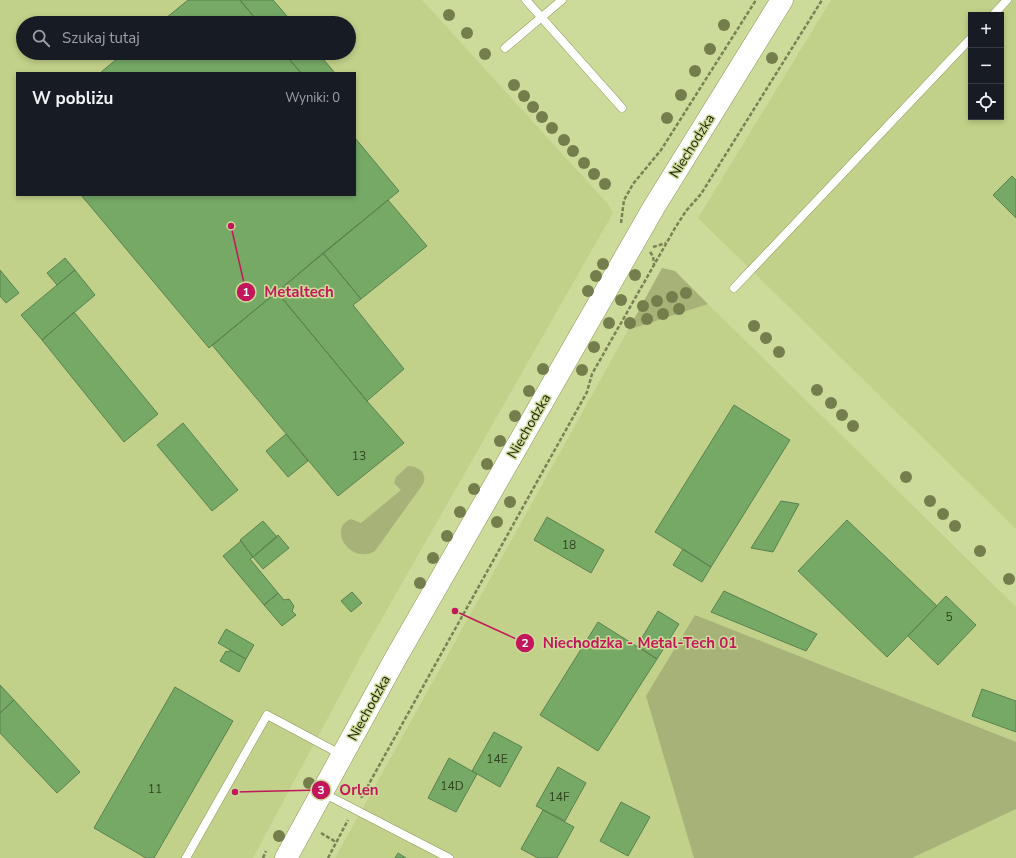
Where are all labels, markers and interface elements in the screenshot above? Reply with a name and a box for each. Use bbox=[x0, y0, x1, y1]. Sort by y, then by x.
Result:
map controls bbox=[968, 12, 1004, 120]
button: + bbox=[968, 12, 1004, 48]
search box bbox=[16, 16, 356, 60]
icon: search bbox=[30, 27, 52, 49]
text: Szukaj tutaj bbox=[62, 28, 140, 48]
button: − bbox=[968, 48, 1004, 84]
button: locate bbox=[968, 84, 1004, 120]
text: W pobliżu bbox=[32, 87, 113, 110]
text: Wyniki: 0 bbox=[285, 89, 340, 107]
street label: Niechodzka bbox=[665, 110, 719, 182]
callout: Metaltech bbox=[236, 279, 342, 306]
text: Metaltech bbox=[264, 282, 334, 302]
text: 1 bbox=[242, 284, 250, 300]
street label: Niechodzka bbox=[503, 390, 555, 462]
house number: 13 bbox=[352, 448, 366, 464]
house number: 18 bbox=[562, 537, 576, 553]
house number: 5 bbox=[945, 609, 953, 625]
callout: Niechodzka - Metal-Tech 01 bbox=[515, 629, 745, 656]
text: Niechodzka - Metal-Tech 01 bbox=[543, 633, 737, 653]
text: 2 bbox=[521, 635, 529, 651]
street label: Niechodzka bbox=[343, 672, 395, 744]
house number: 14E bbox=[486, 751, 508, 767]
callout: Orlen bbox=[311, 777, 386, 804]
house number: 14D bbox=[440, 778, 464, 794]
text: Orlen bbox=[339, 780, 379, 800]
house number: 11 bbox=[148, 781, 162, 797]
text: 3 bbox=[317, 782, 325, 798]
house number: 14F bbox=[549, 789, 570, 805]

